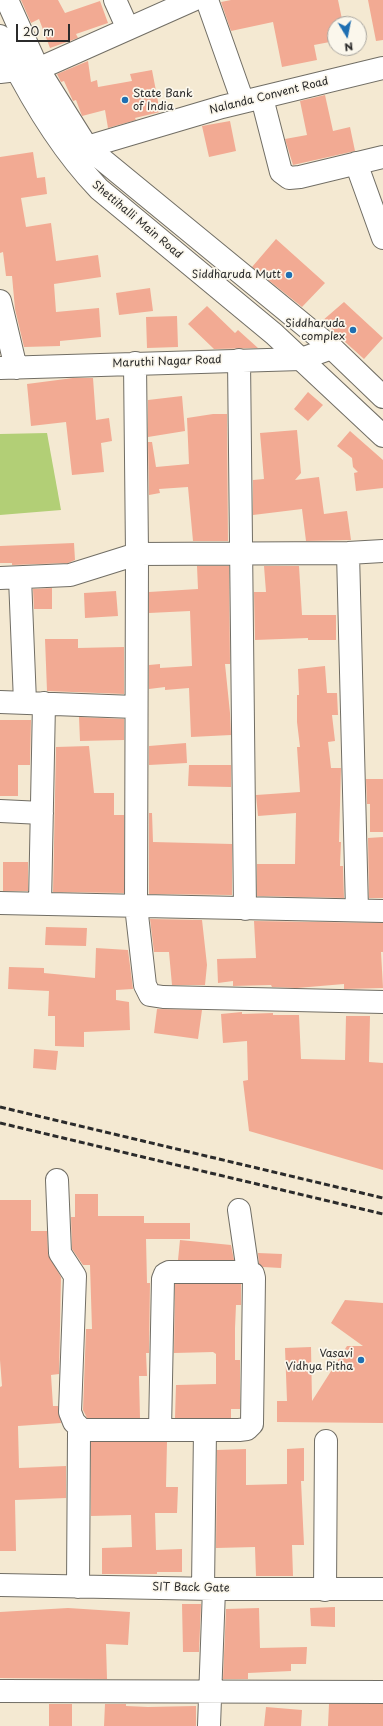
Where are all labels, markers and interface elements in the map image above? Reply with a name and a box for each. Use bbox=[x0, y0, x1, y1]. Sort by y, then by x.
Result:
scale bar bbox=[18, 16, 72, 42]
north arrow bbox=[327, 16, 367, 56]
text: 20 m bbox=[23, 22, 54, 40]
text: N bbox=[343, 38, 355, 56]
street label: Nalanda Convent Road bbox=[208, 75, 330, 117]
place label: State Bank of India bbox=[133, 87, 193, 113]
marker: State Bank of India bbox=[120, 95, 130, 105]
street label: Shettihalli Main Road bbox=[89, 178, 185, 262]
place label: Siddharuda Mutt bbox=[192, 268, 281, 282]
marker: Siddharuda Mutt bbox=[284, 270, 294, 280]
place label: Siddharuda complex bbox=[285, 317, 345, 343]
marker: Siddharuda complex bbox=[348, 325, 358, 335]
street label: Maruthi Nagar Road bbox=[112, 353, 222, 371]
place label: Vasavi Vidhya Pitha bbox=[285, 1347, 353, 1373]
marker: Vasavi Vidhya Pitha bbox=[356, 1355, 366, 1365]
street label: SIT Back Gate bbox=[152, 1581, 230, 1595]

